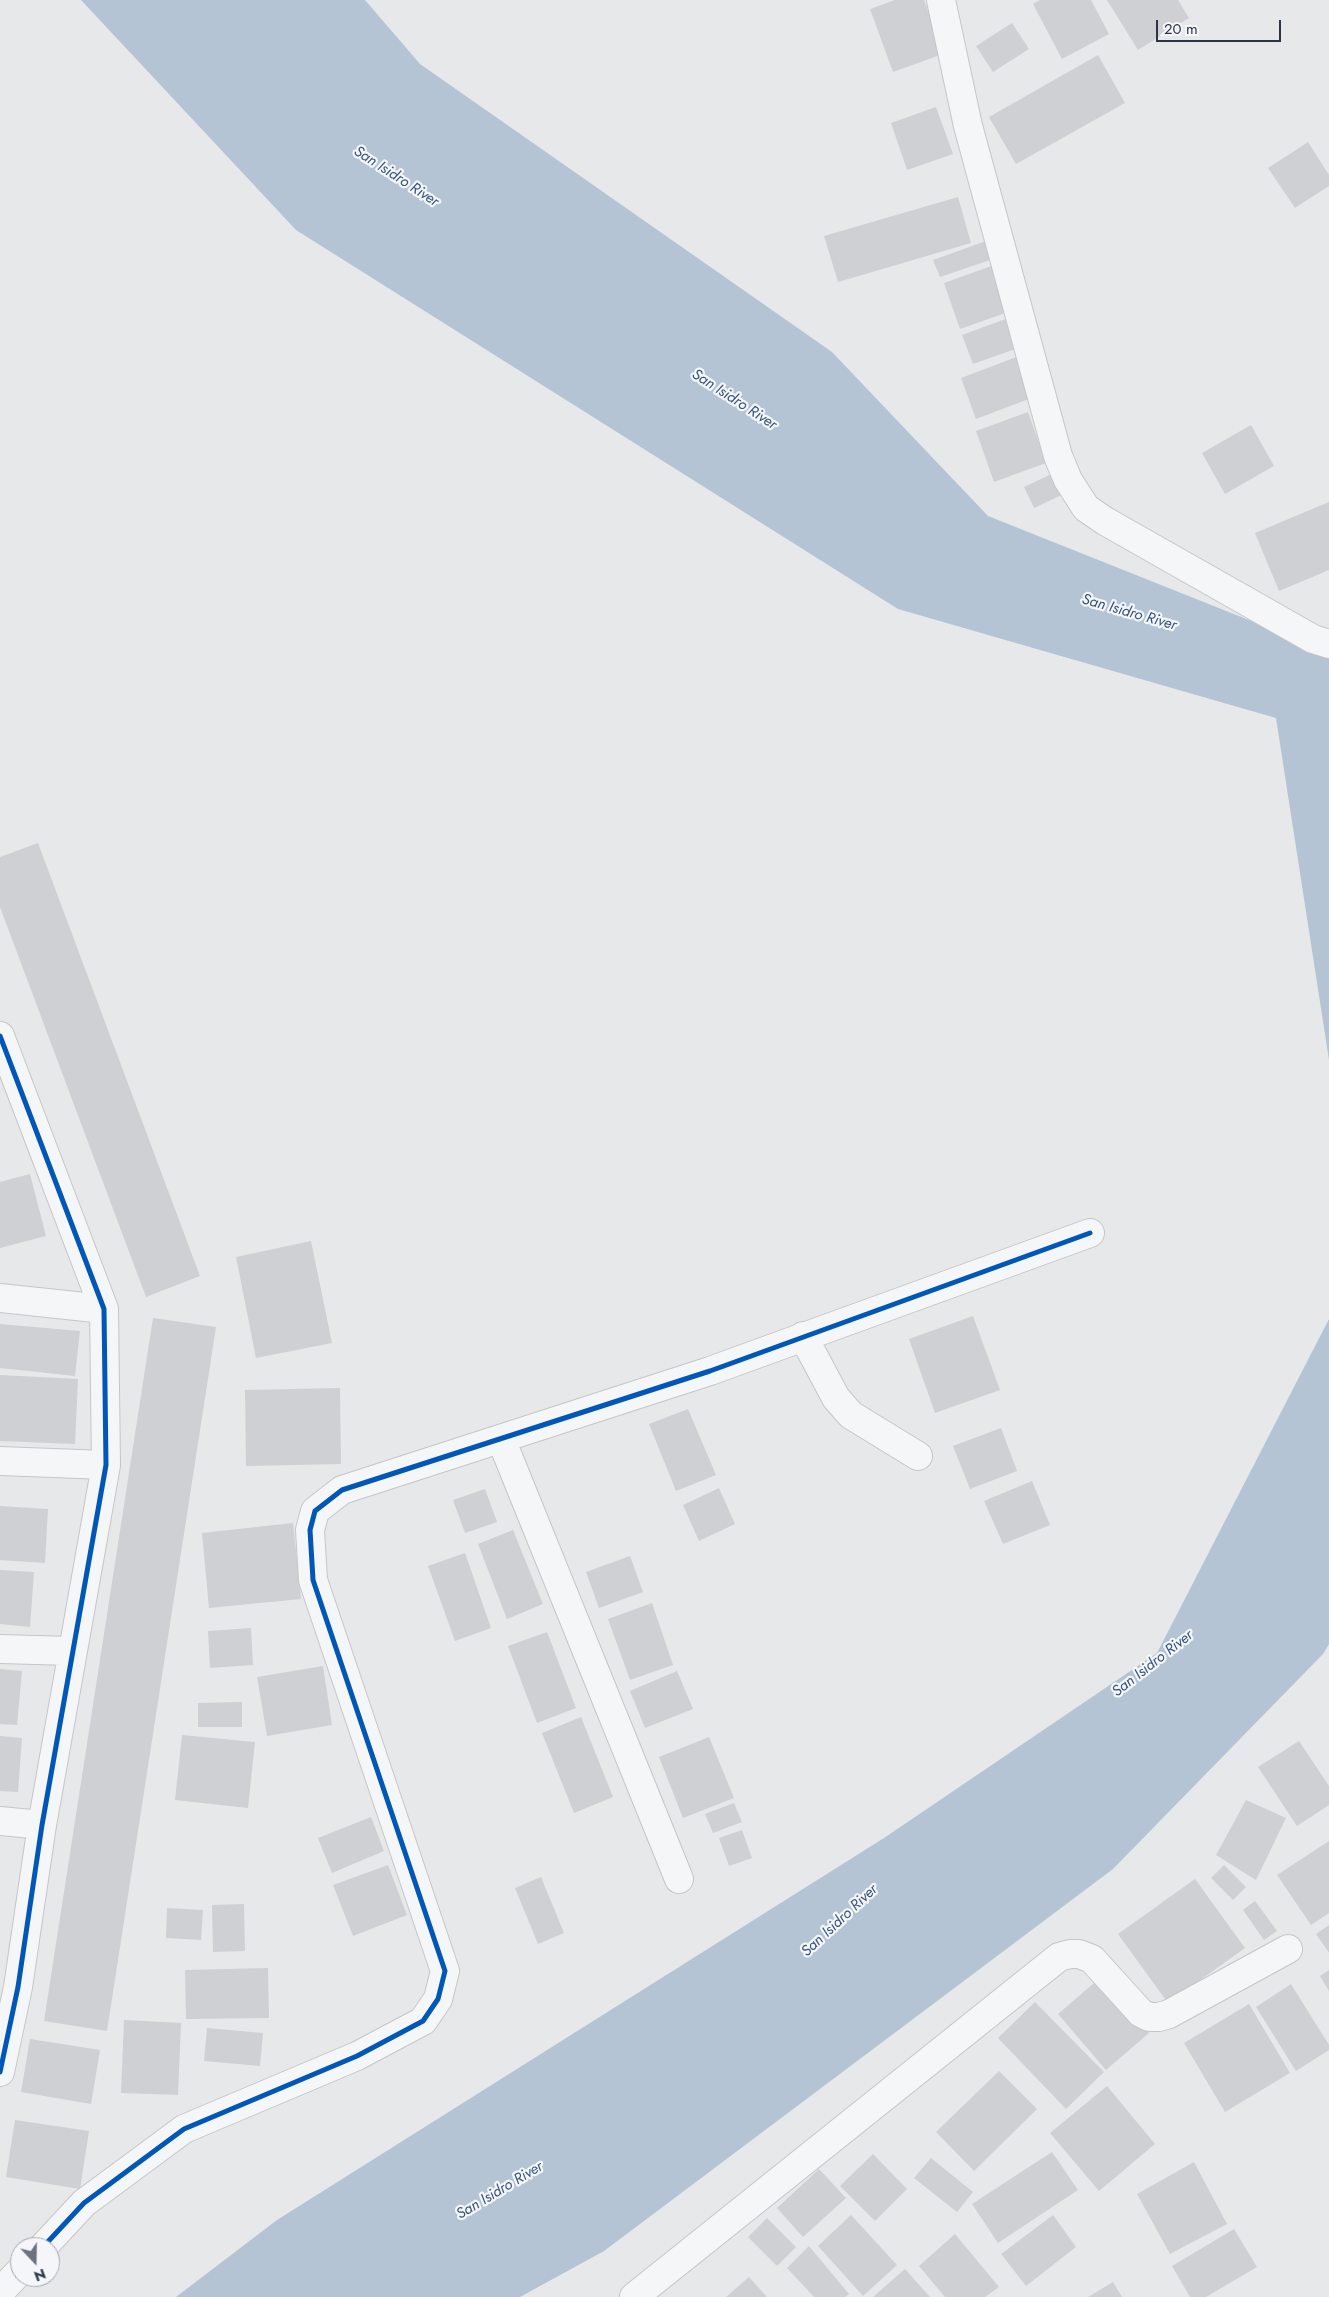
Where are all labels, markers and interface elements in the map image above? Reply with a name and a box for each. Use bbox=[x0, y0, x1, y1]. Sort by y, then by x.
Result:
scale bar bbox=[1159, 10, 1284, 42]
text: 20 m bbox=[1164, 18, 1198, 40]
water label: San Isidro River bbox=[350, 143, 442, 211]
water label: San Isidro River bbox=[688, 366, 780, 434]
water label: San Isidro River bbox=[1080, 591, 1178, 635]
water label: San Isidro River bbox=[1109, 1627, 1197, 1701]
water label: San Isidro River bbox=[798, 1881, 882, 1961]
water label: San Isidro River bbox=[453, 2158, 547, 2224]
north arrow bbox=[10, 2237, 60, 2287]
text: N bbox=[31, 2264, 49, 2286]

